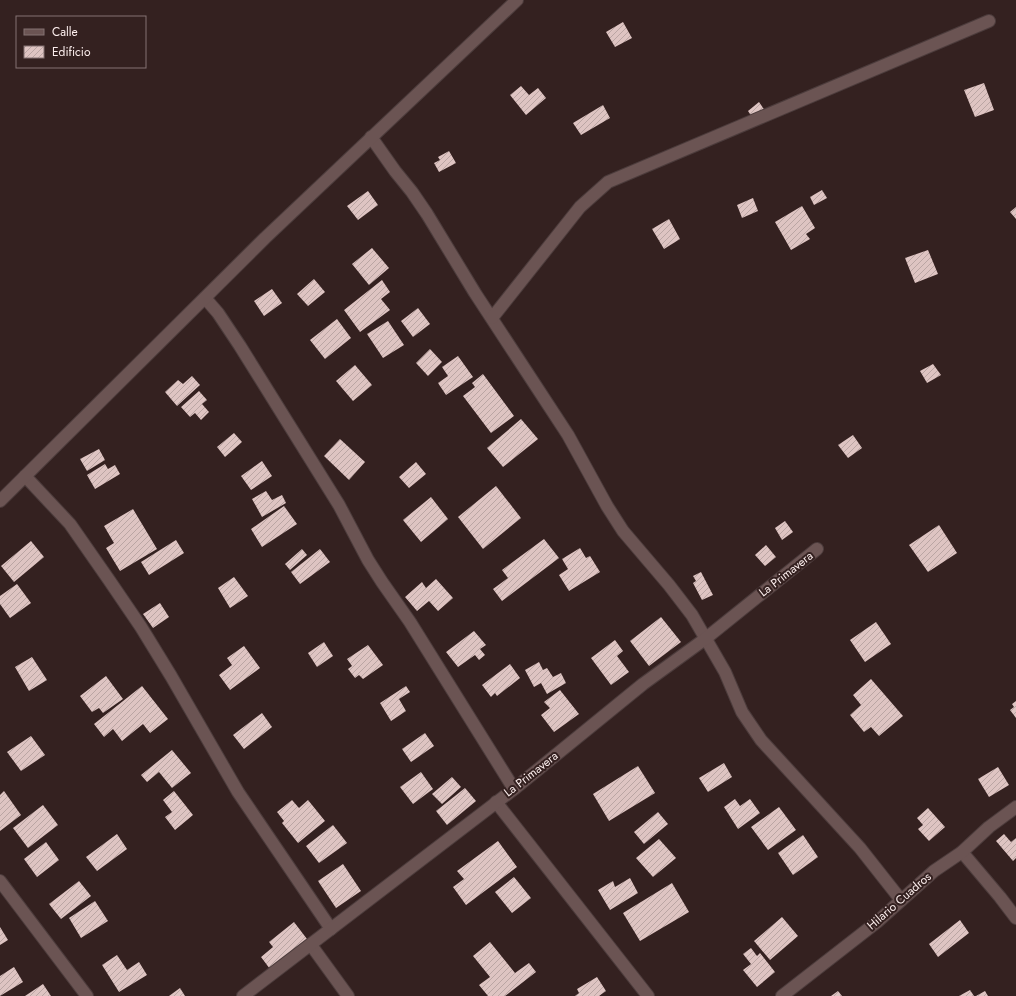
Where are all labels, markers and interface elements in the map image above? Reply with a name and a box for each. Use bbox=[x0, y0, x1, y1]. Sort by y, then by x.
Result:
legend bbox=[16, 16, 146, 68]
text: Calle bbox=[52, 23, 78, 41]
text: Edificio bbox=[52, 43, 91, 61]
street label: La Primavera bbox=[755, 547, 817, 601]
street label: La Primavera bbox=[500, 747, 562, 801]
street label: Hilario Cuadros bbox=[863, 868, 935, 934]

